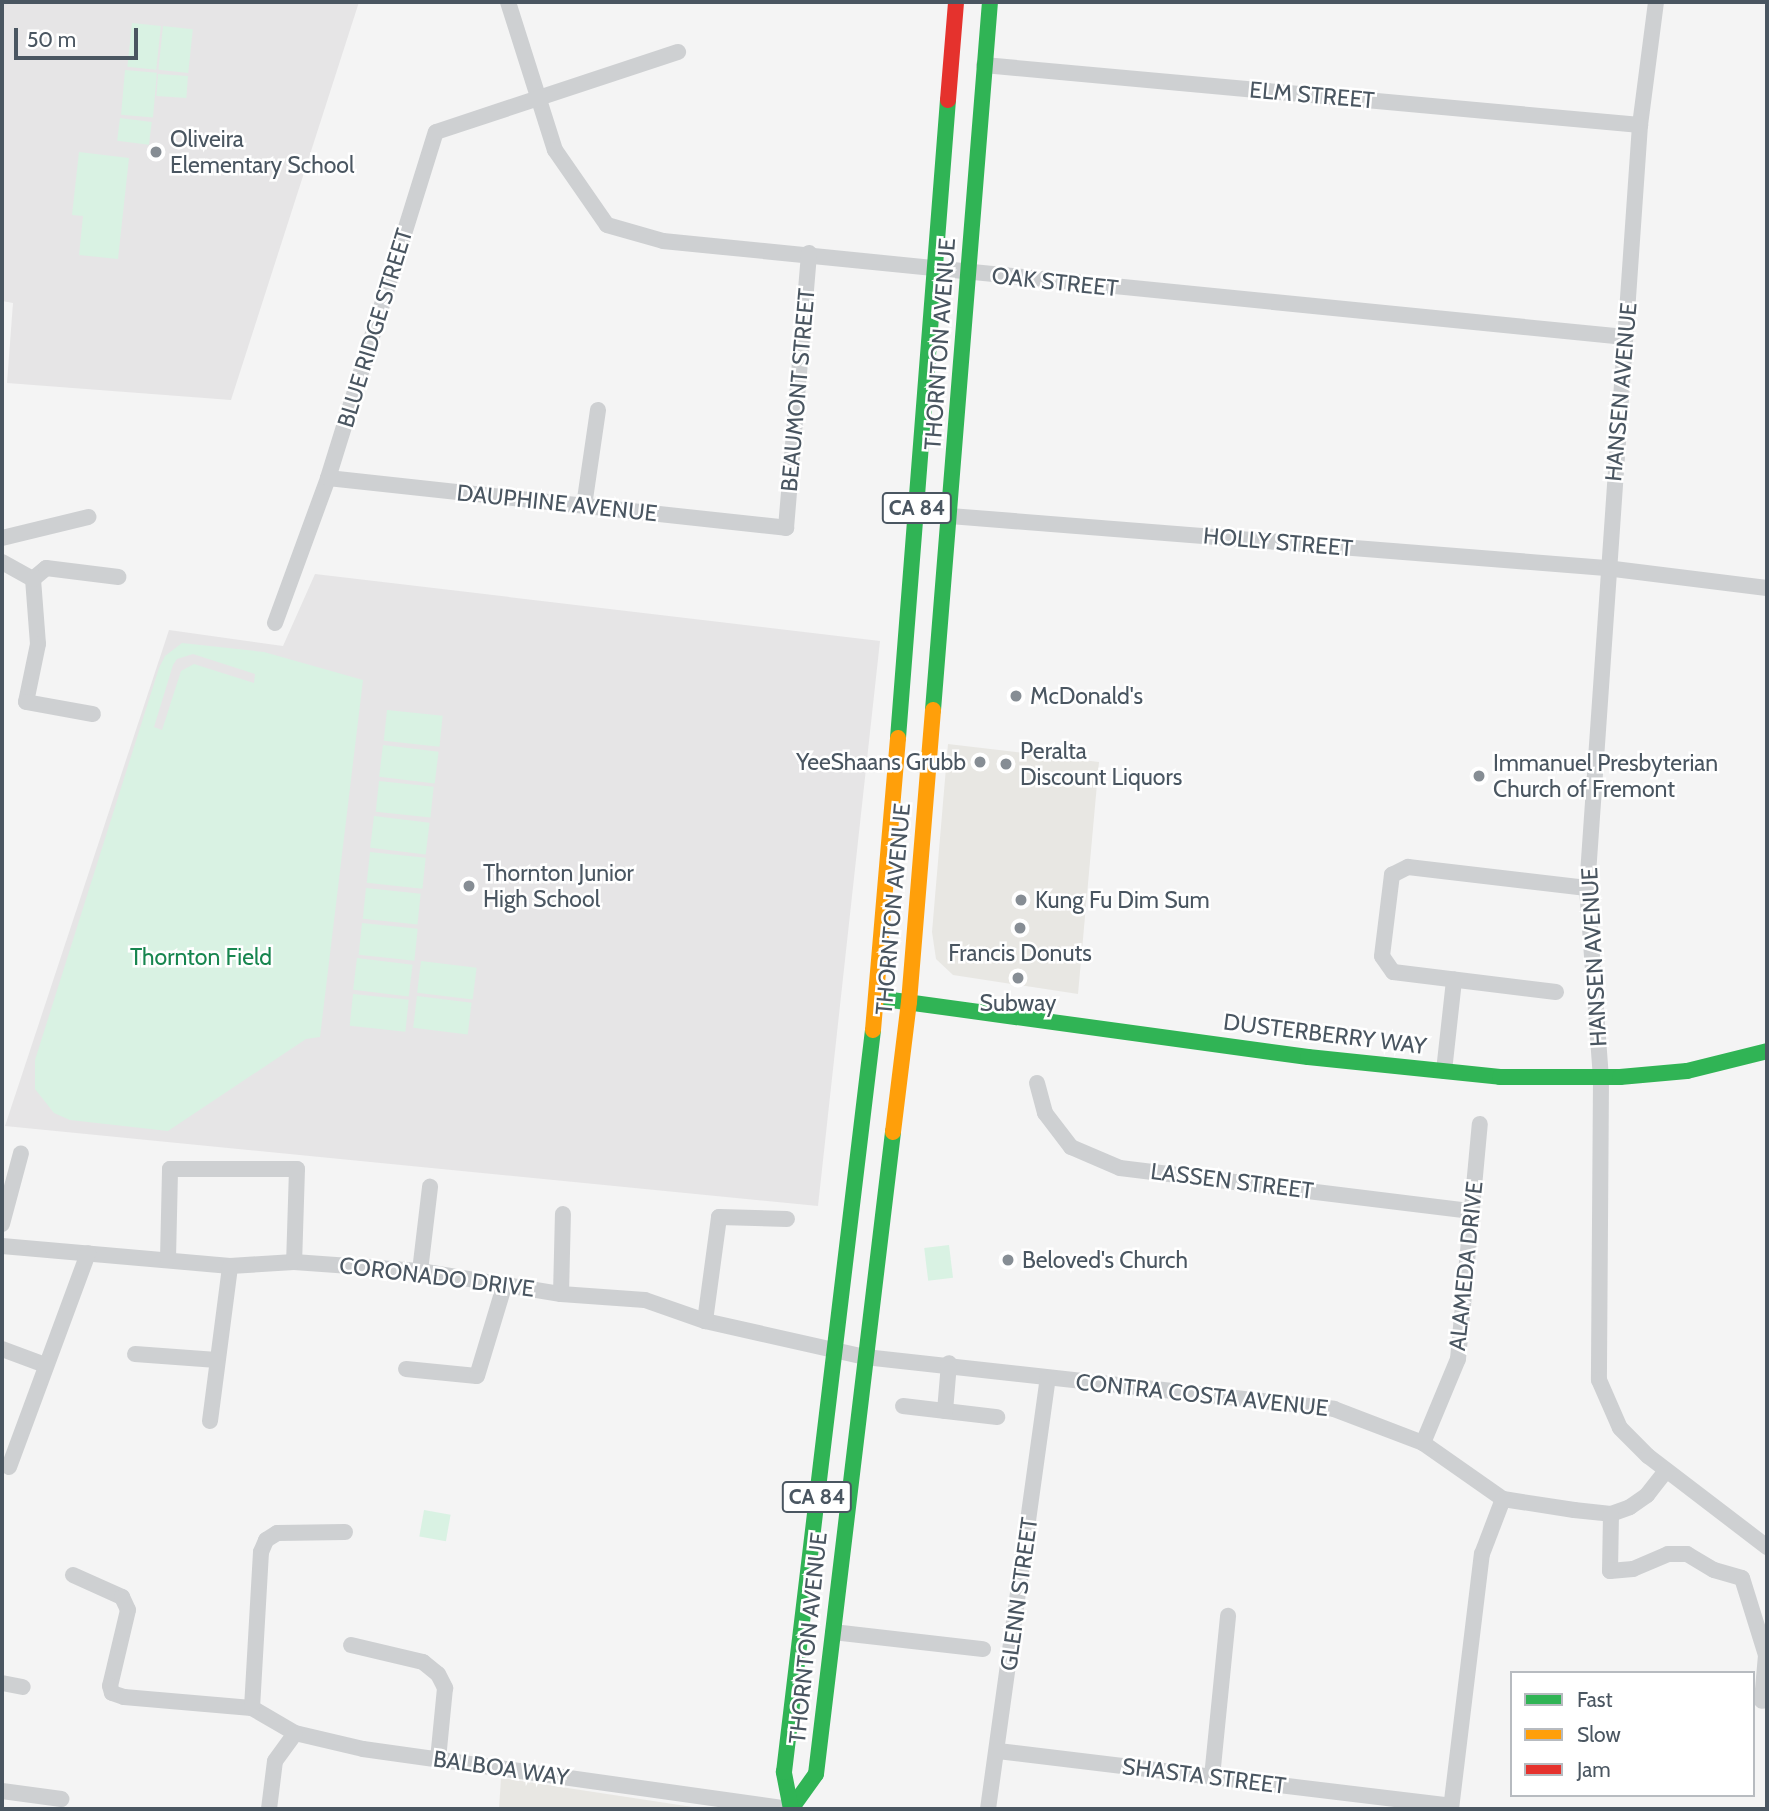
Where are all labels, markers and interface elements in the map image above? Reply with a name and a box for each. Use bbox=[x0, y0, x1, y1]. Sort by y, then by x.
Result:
scale bar bbox=[18, 14, 142, 58]
text: 50 m bbox=[27, 27, 76, 52]
street label: ELM STREET bbox=[1248, 76, 1376, 114]
place label: Oliveira Elementary School bbox=[170, 125, 354, 179]
marker: Oliveira Elementary School bbox=[148, 144, 164, 160]
street label: BLUE RIDGE STREET bbox=[332, 225, 418, 431]
street label: THORNTON AVENUE bbox=[919, 237, 961, 451]
street label: OAK STREET bbox=[990, 262, 1120, 302]
street label: BEAUMONT STREET bbox=[775, 287, 821, 493]
street label: HANSEN AVENUE bbox=[1599, 301, 1643, 483]
street label: DAUPHINE AVENUE bbox=[455, 479, 659, 527]
road number: CA 84 bbox=[880, 490, 954, 526]
street label: HOLLY STREET bbox=[1202, 522, 1354, 562]
place label: McDonald's bbox=[1030, 682, 1143, 710]
marker: McDonald's bbox=[1008, 688, 1024, 704]
place label: Peralta Discount Liquors bbox=[1020, 737, 1182, 791]
place label: YeeShaans Grubb bbox=[796, 748, 966, 776]
place label: Immanuel Presbyterian Church of Fremont bbox=[1493, 749, 1718, 803]
marker: YeeShaans Grubb bbox=[972, 754, 988, 770]
marker: Peralta Discount Liquors bbox=[998, 756, 1014, 772]
marker: Immanuel Presbyterian Church of Fremont bbox=[1471, 768, 1487, 784]
street label: THORNTON AVENUE bbox=[870, 802, 916, 1016]
place label: Thornton Junior High School bbox=[483, 859, 634, 913]
street label: HANSEN AVENUE bbox=[1576, 867, 1612, 1047]
marker: Thornton Junior High School bbox=[461, 878, 477, 894]
place label: Kung Fu Dim Sum bbox=[1035, 886, 1210, 914]
marker: Kung Fu Dim Sum bbox=[1013, 892, 1029, 908]
marker: Francis Donuts bbox=[1012, 920, 1028, 936]
place label: Francis Donuts bbox=[948, 939, 1092, 967]
park label: Thornton Field bbox=[130, 943, 272, 971]
marker: Subway bbox=[1010, 970, 1026, 986]
place label: Subway bbox=[980, 989, 1056, 1017]
street label: DUSTERBERRY WAY bbox=[1222, 1008, 1428, 1060]
street label: LASSEN STREET bbox=[1149, 1157, 1315, 1205]
street label: ALAMEDA DRIVE bbox=[1443, 1180, 1489, 1352]
place label: Beloved's Church bbox=[1022, 1246, 1188, 1274]
street label: CORONADO DRIVE bbox=[338, 1251, 536, 1303]
marker: Beloved's Church bbox=[1000, 1252, 1016, 1268]
street label: CONTRA COSTA AVENUE bbox=[1074, 1368, 1330, 1422]
road number: CA 84 bbox=[780, 1480, 854, 1514]
street label: GLENN STREET bbox=[995, 1516, 1043, 1672]
street label: THORNTON AVENUE bbox=[783, 1531, 833, 1745]
legend bbox=[1510, 1671, 1755, 1797]
text: Fast bbox=[1577, 1687, 1613, 1712]
text: Slow bbox=[1577, 1722, 1621, 1747]
street label: BALBOA WAY bbox=[431, 1745, 571, 1791]
street label: SHASTA STREET bbox=[1120, 1752, 1288, 1800]
text: Jam bbox=[1577, 1757, 1611, 1782]

